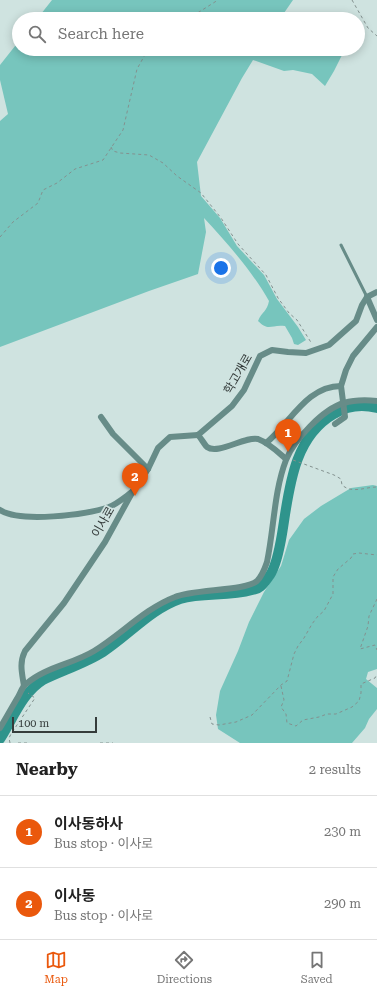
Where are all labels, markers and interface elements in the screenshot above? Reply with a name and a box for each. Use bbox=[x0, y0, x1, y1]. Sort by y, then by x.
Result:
search box bbox=[12, 12, 365, 56]
icon: search bbox=[26, 23, 48, 45]
text: Search here bbox=[58, 25, 144, 43]
your location bbox=[211, 258, 231, 278]
street label: 학고개로 bbox=[221, 351, 255, 397]
pin: 1 bbox=[275, 419, 301, 452]
pin: 2 bbox=[122, 463, 148, 496]
street label: 이사로 bbox=[89, 504, 117, 540]
scale bar bbox=[12, 715, 97, 734]
text: 100 m bbox=[18, 717, 49, 730]
text: Nearby bbox=[16, 759, 78, 779]
text: 2 results bbox=[309, 762, 361, 777]
text: 이사동하사 bbox=[54, 815, 123, 833]
text: 1 bbox=[25, 824, 33, 839]
text: 230 m bbox=[324, 824, 361, 839]
text: Bus stop · 이사로 bbox=[54, 836, 153, 851]
text: 이사동 bbox=[54, 887, 95, 905]
text: 2 bbox=[25, 896, 33, 911]
text: 290 m bbox=[324, 896, 361, 911]
text: Bus stop · 이사로 bbox=[54, 908, 153, 923]
tab: Map bbox=[44, 949, 68, 986]
tab: Directions bbox=[157, 949, 212, 986]
tab: Saved bbox=[301, 949, 333, 986]

